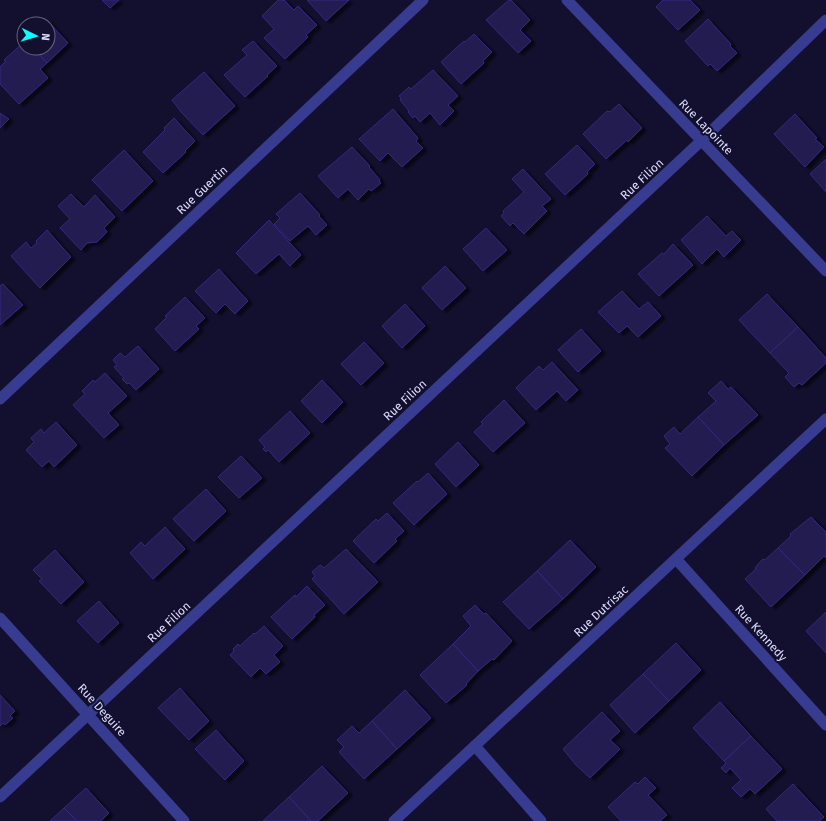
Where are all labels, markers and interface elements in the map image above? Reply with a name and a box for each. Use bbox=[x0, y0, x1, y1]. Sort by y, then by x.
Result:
north arrow bbox=[16, 16, 56, 56]
text: N bbox=[39, 33, 52, 41]
street label: Rue Lapointe bbox=[676, 96, 736, 158]
street label: Rue Filion bbox=[618, 156, 666, 202]
street label: Rue Guertin bbox=[174, 163, 230, 217]
street label: Rue Filion bbox=[381, 377, 429, 423]
street label: Rue Dutrisac bbox=[571, 582, 631, 640]
street label: Rue Filion bbox=[145, 599, 193, 645]
street label: Rue Kennedy bbox=[732, 602, 790, 664]
street label: Rue Deguire bbox=[75, 681, 129, 739]

